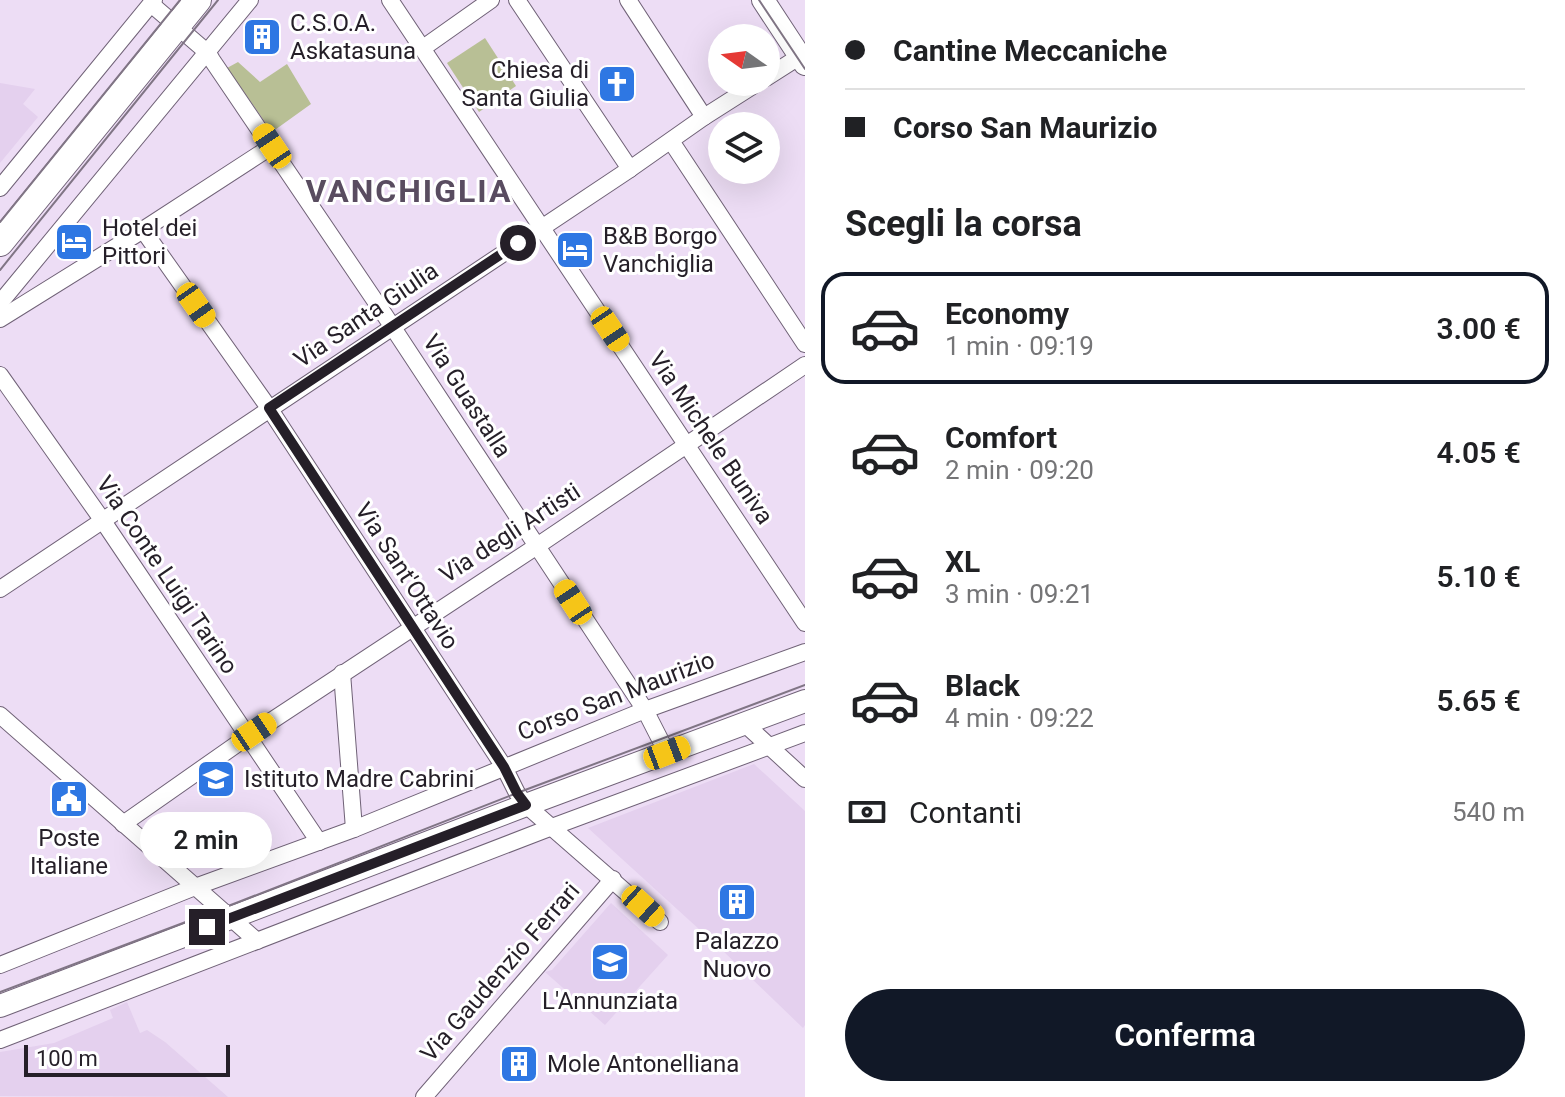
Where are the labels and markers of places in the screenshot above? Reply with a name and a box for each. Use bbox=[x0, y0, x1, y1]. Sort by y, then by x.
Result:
place label: C.S.O.A. Askatasuna bbox=[290, 9, 416, 65]
building icon: C.S.O.A. Askatasuna bbox=[241, 16, 283, 58]
place label: Chiesa di Santa Giulia bbox=[461, 56, 589, 112]
church icon: Chiesa di Santa Giulia bbox=[596, 63, 638, 105]
place label: Hotel dei Pittori bbox=[102, 214, 197, 270]
hotel icon: Hotel dei Pittori bbox=[53, 221, 95, 263]
place label: B&B Borgo Vanchiglia bbox=[603, 222, 718, 278]
hotel icon: B&B Borgo Vanchiglia bbox=[554, 229, 596, 271]
school or university icon: Istituto Madre Cabrini bbox=[195, 758, 237, 800]
place label: Istituto Madre Cabrini bbox=[244, 765, 474, 793]
public building icon: Poste Italiane bbox=[48, 778, 90, 820]
place label: Poste Italiane bbox=[30, 824, 108, 880]
building icon: Palazzo Nuovo bbox=[716, 881, 758, 923]
place label: Palazzo Nuovo bbox=[695, 927, 779, 983]
school or university icon: L'Annunziata bbox=[589, 941, 631, 983]
place label: L'Annunziata bbox=[542, 987, 678, 1015]
building icon: Mole Antonelliana bbox=[498, 1043, 540, 1085]
place label: Mole Antonelliana bbox=[547, 1050, 739, 1078]

